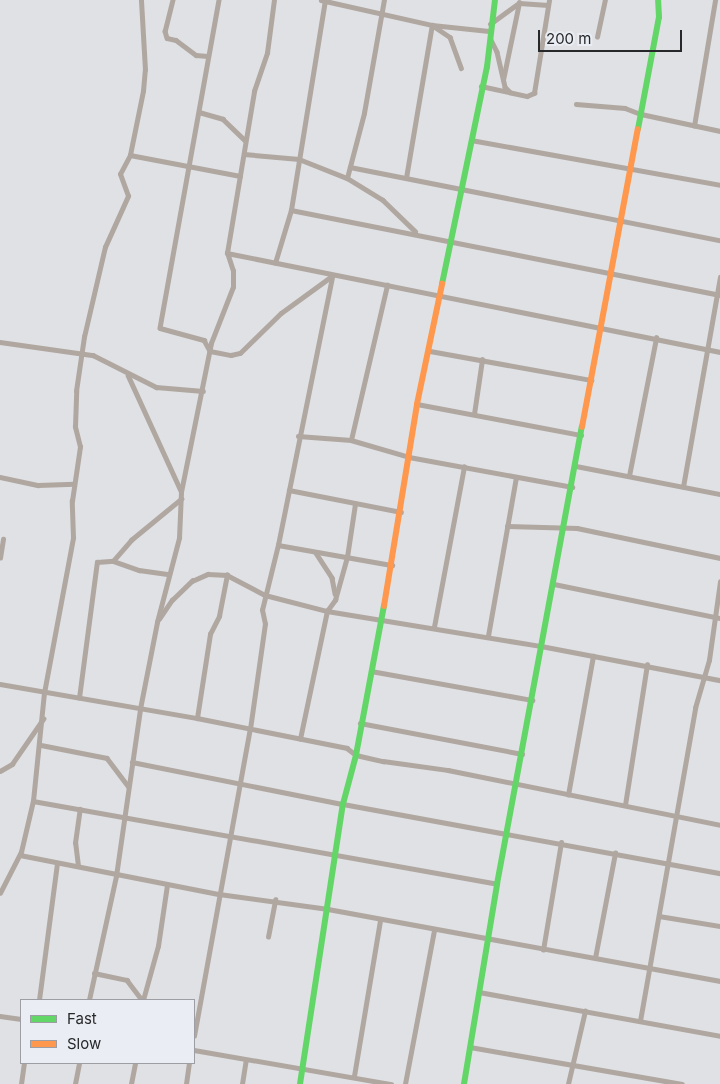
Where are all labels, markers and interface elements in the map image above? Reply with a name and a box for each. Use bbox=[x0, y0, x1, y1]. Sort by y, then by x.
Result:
scale bar bbox=[540, 20, 684, 52]
text: 200 m bbox=[546, 29, 591, 48]
legend bbox=[20, 999, 195, 1064]
text: Fast bbox=[67, 1009, 97, 1028]
text: Slow bbox=[67, 1034, 101, 1053]

